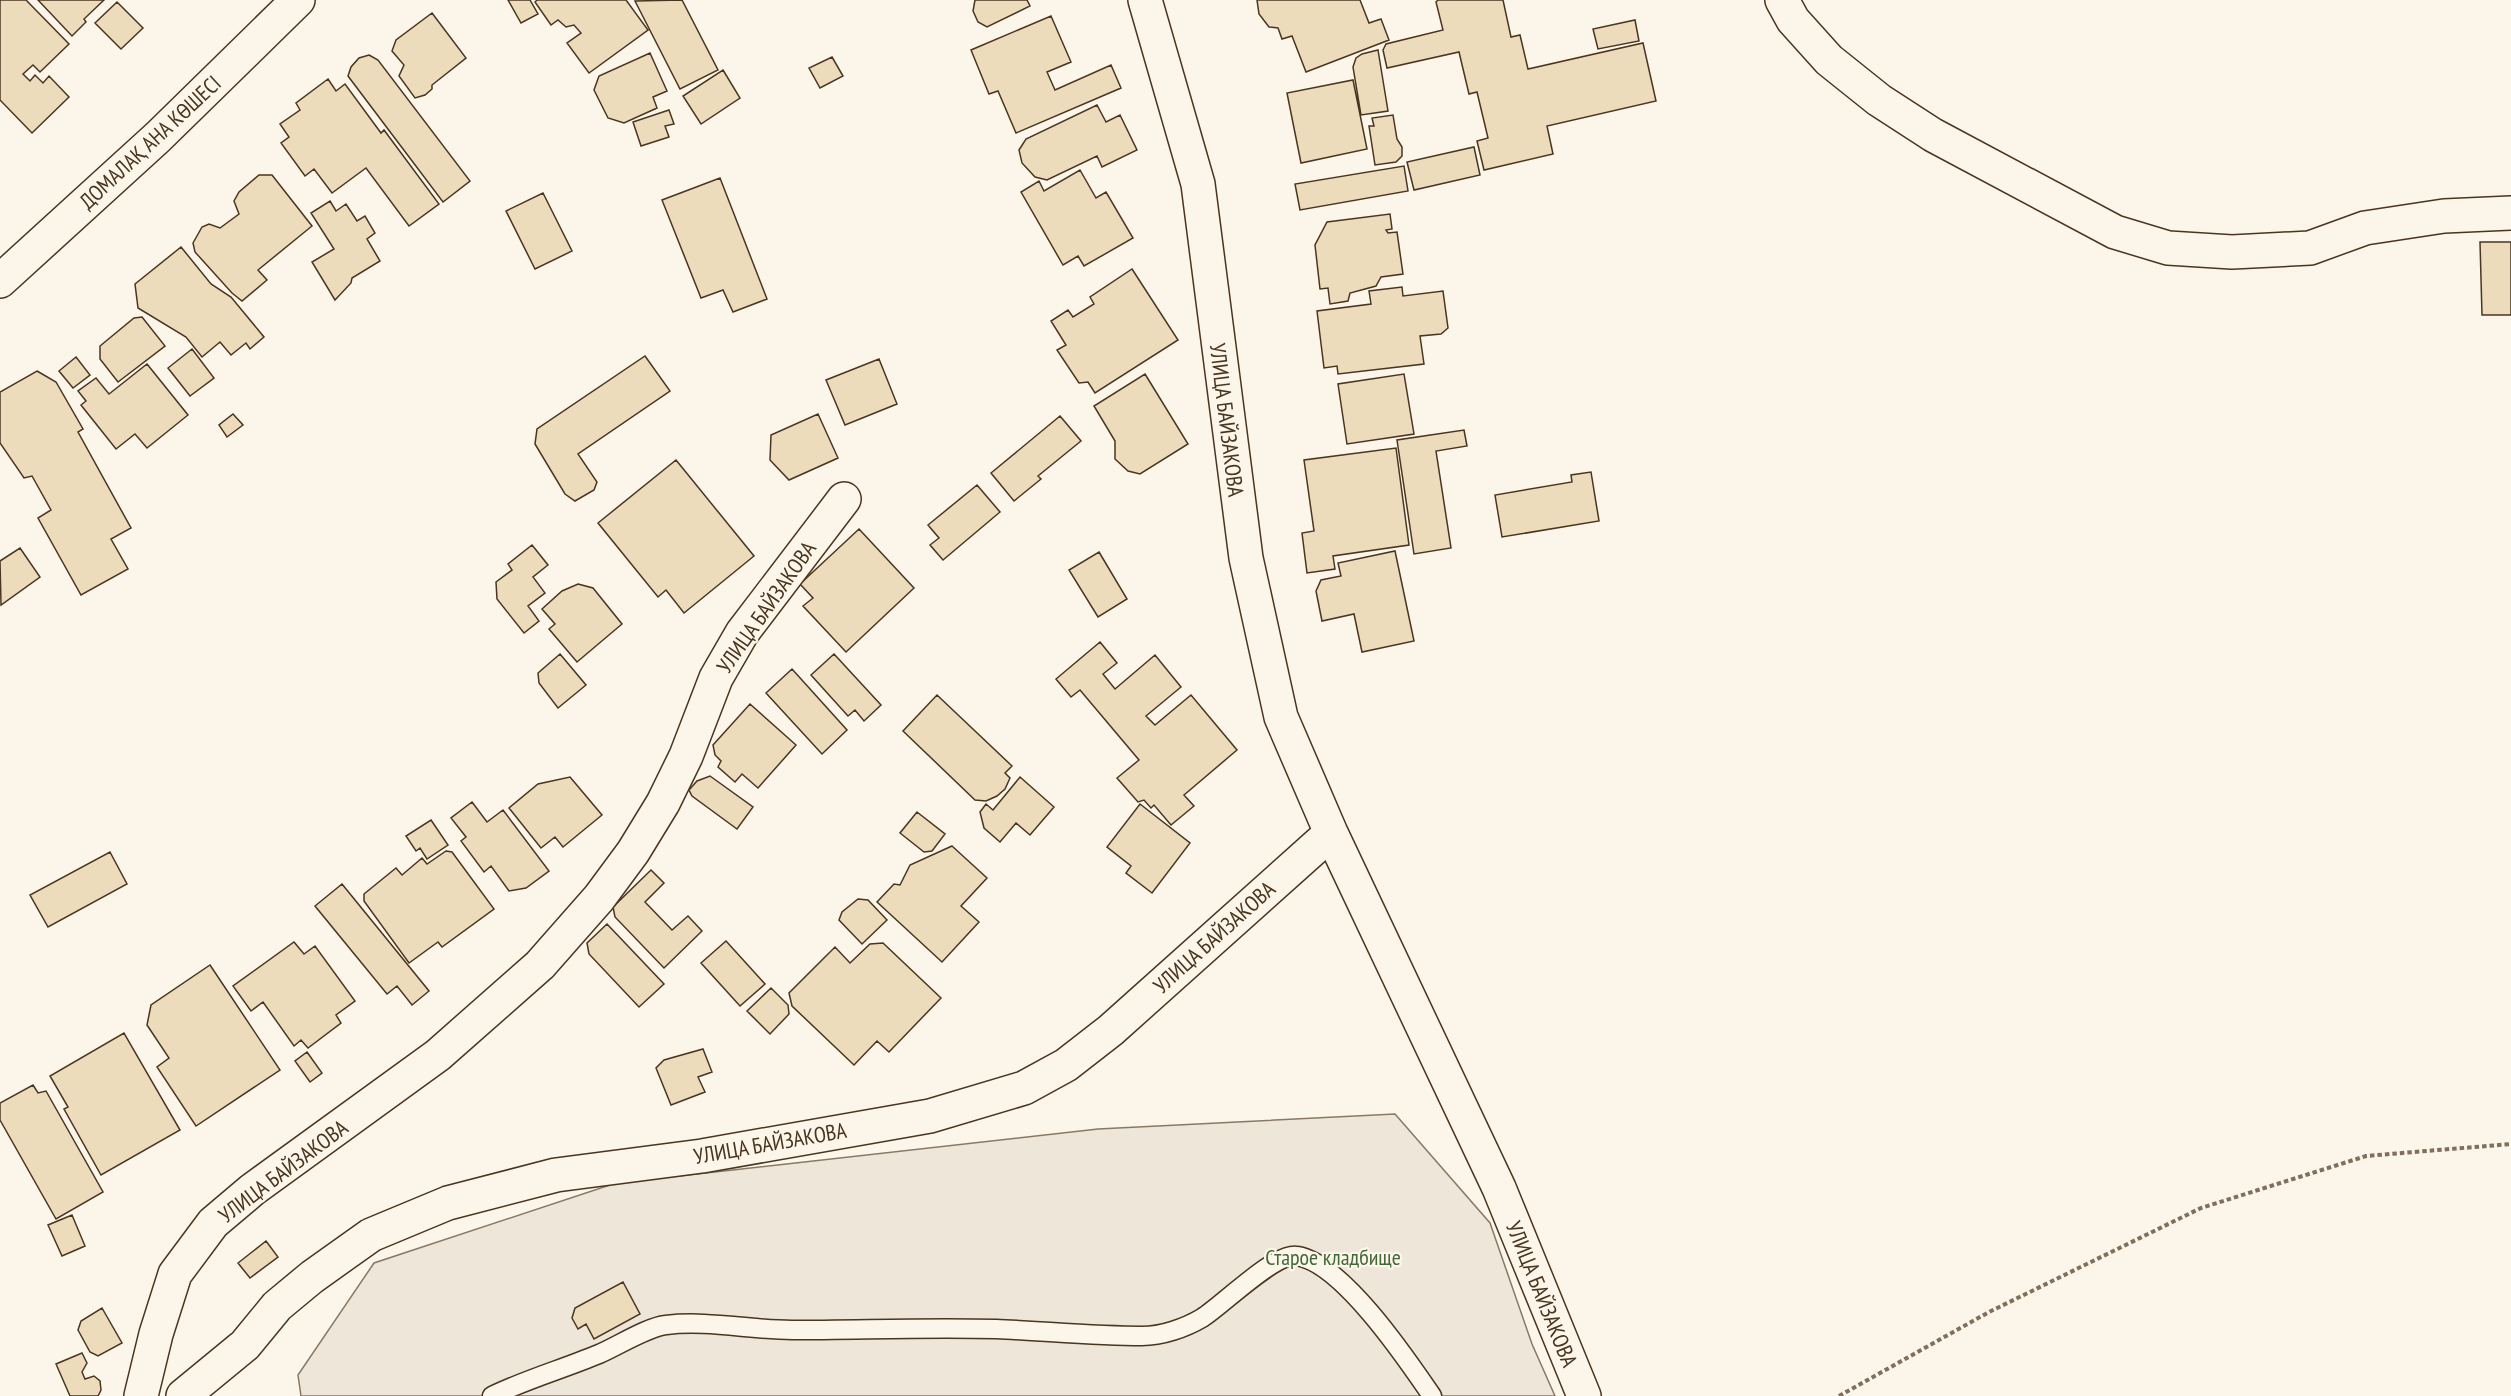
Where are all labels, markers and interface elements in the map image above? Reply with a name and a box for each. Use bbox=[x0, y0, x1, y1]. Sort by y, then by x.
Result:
street label: ДОМАЛАҚ АНА КӨШЕСІ bbox=[73, 69, 227, 215]
street label: УЛИЦА БАЙЗАКОВА bbox=[1204, 342, 1250, 499]
street label: УЛИЦА БАЙЗАКОВА bbox=[710, 535, 822, 678]
street label: УЛИЦА БАЙЗАКОВА bbox=[1147, 874, 1281, 999]
street label: УЛИЦА БАЙЗАКОВА bbox=[213, 1113, 354, 1229]
street label: УЛИЦА БАЙЗАКОВА bbox=[691, 1116, 849, 1170]
street label: УЛИЦА БАЙЗАКОВА bbox=[1500, 1217, 1584, 1371]
park label: Старое кладбище bbox=[1265, 1243, 1401, 1271]

